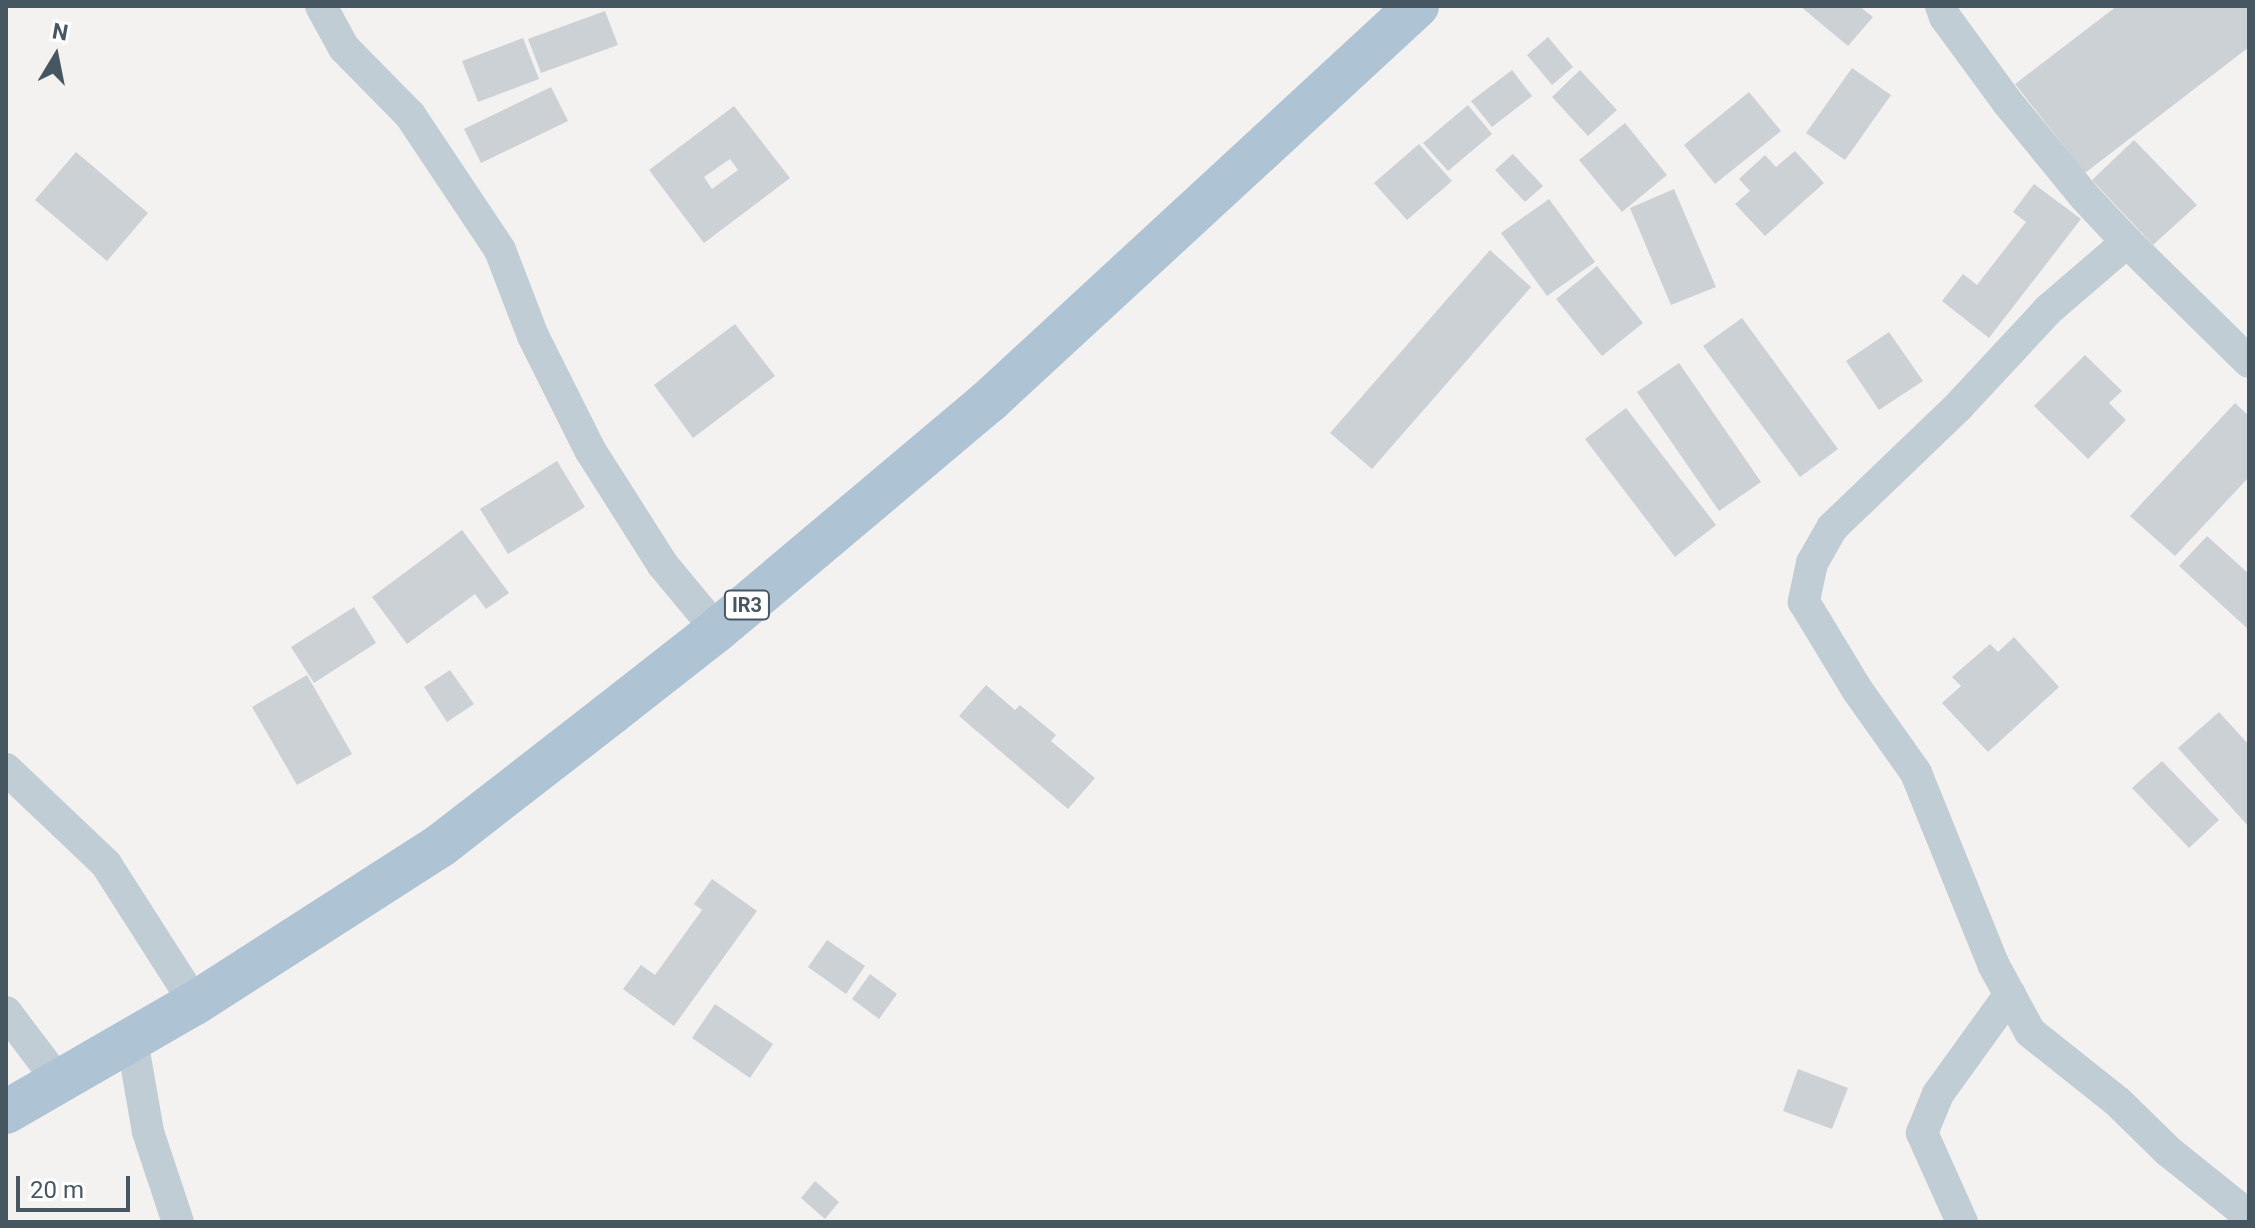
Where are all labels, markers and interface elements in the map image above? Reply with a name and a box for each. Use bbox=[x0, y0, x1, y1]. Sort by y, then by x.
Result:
north arrow bbox=[16, 16, 96, 96]
text: N bbox=[50, 18, 70, 46]
road number: IR3 bbox=[723, 589, 771, 621]
scale bar bbox=[20, 1160, 134, 1210]
text: 20 m bbox=[30, 1176, 84, 1204]

